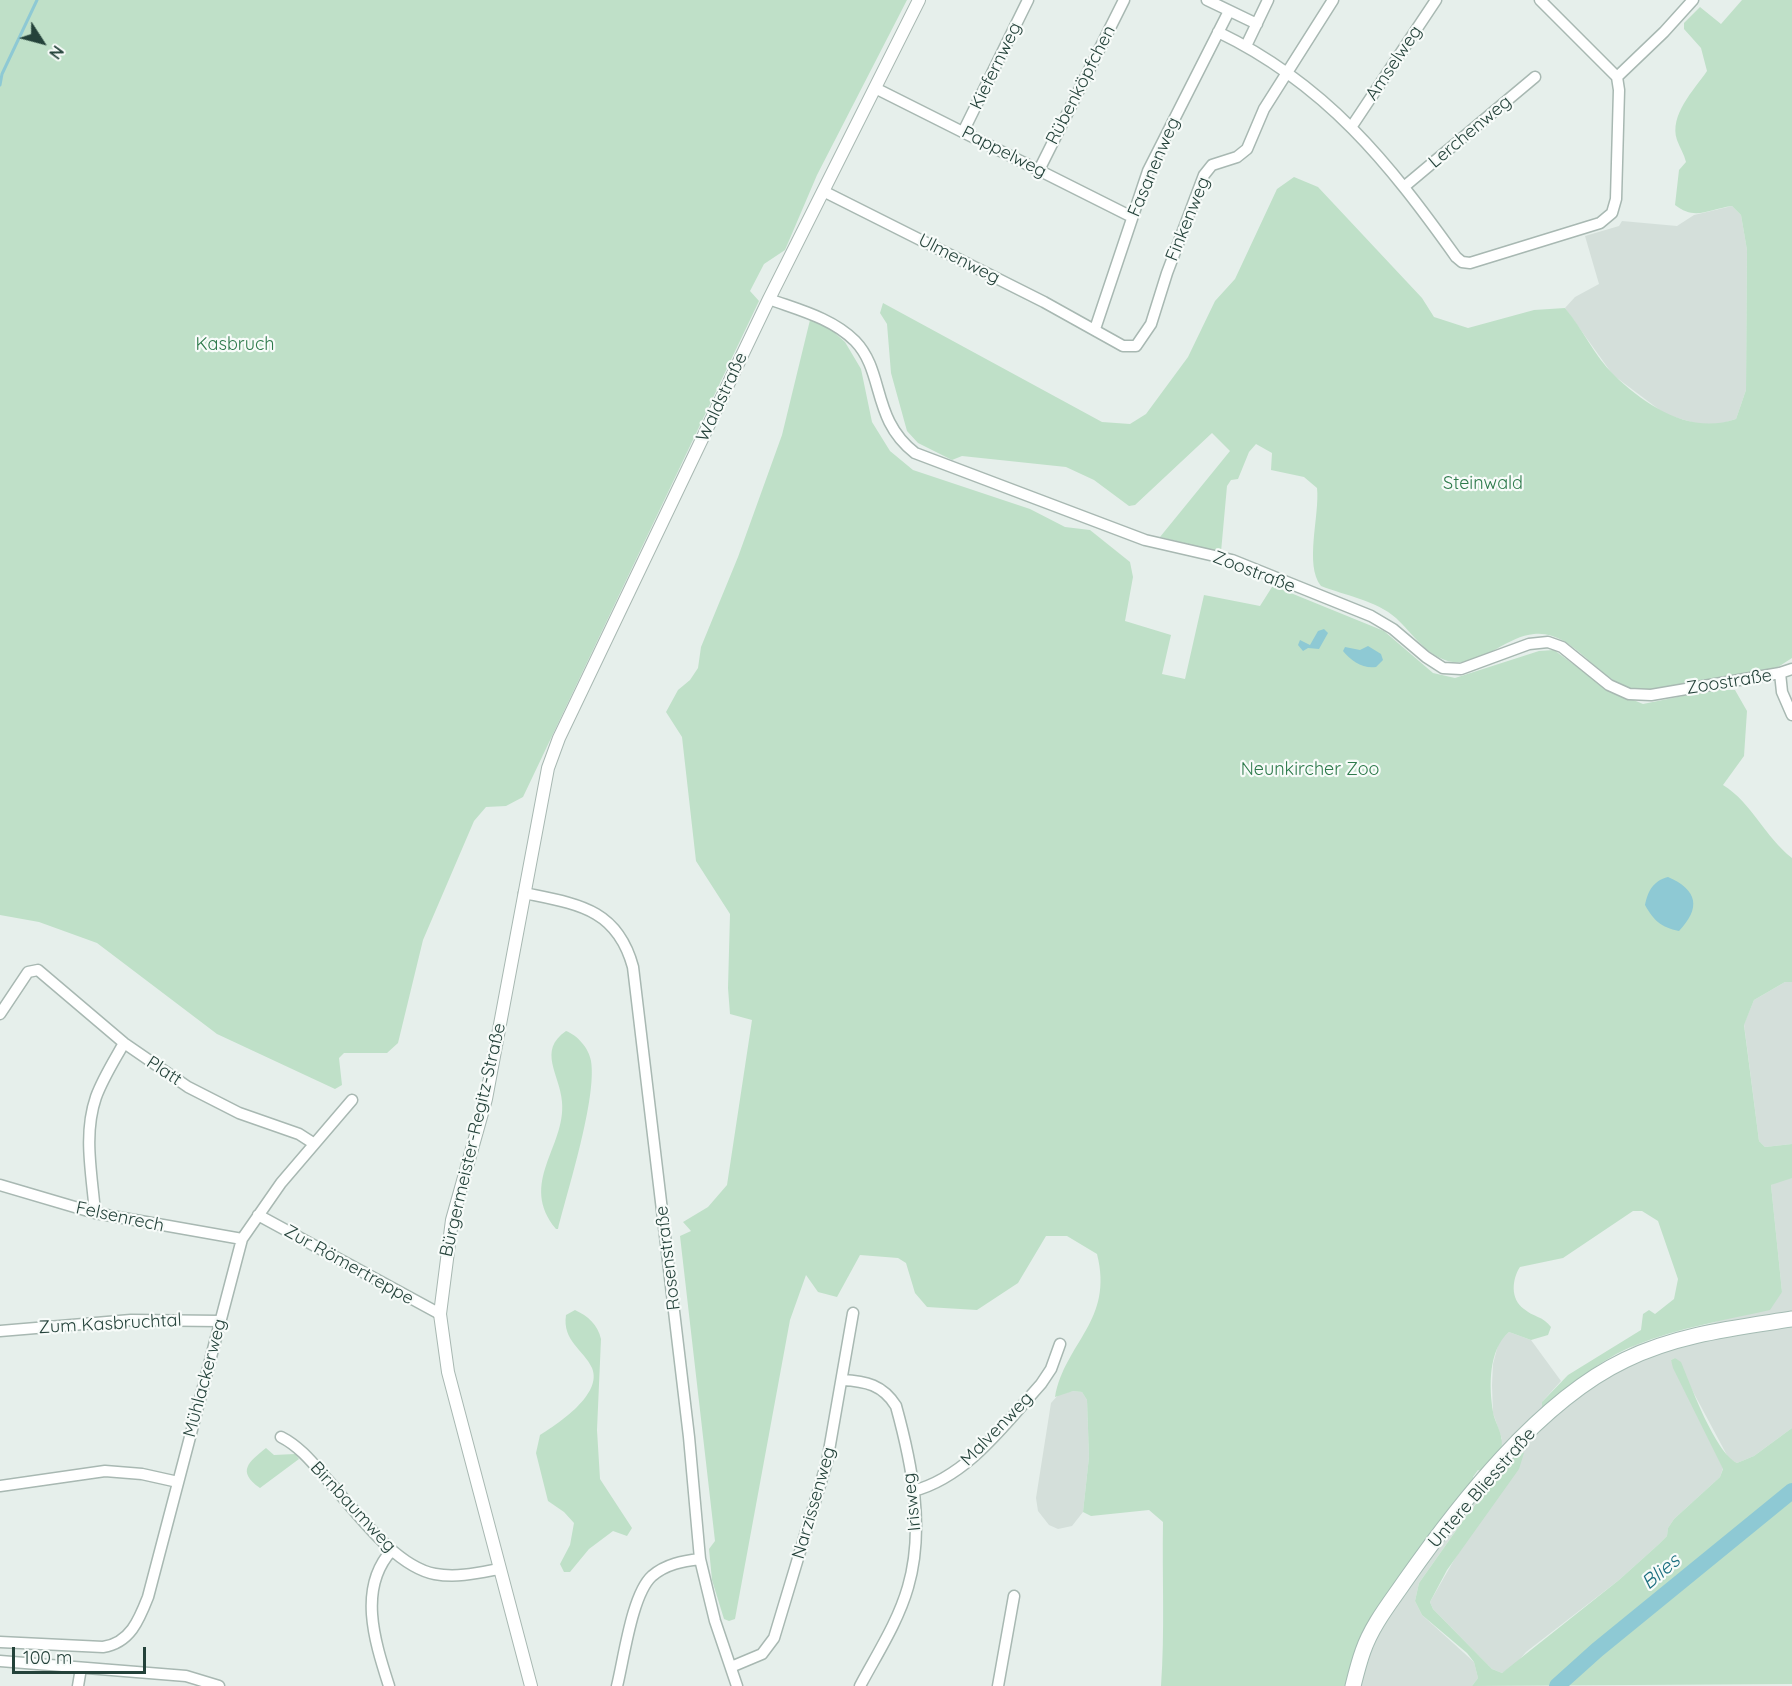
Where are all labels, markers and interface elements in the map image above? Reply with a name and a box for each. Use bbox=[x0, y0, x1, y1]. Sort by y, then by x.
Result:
north arrow bbox=[12, 12, 72, 72]
street label: Kiefernweg bbox=[966, 19, 1026, 113]
street label: Rübenköpfchen bbox=[1042, 22, 1120, 148]
street label: Amselweg bbox=[1361, 22, 1427, 104]
text: N bbox=[45, 42, 68, 63]
street label: Lerchenweg bbox=[1424, 91, 1516, 173]
street label: Fasanenweg bbox=[1123, 114, 1185, 220]
street label: Pappelweg bbox=[958, 121, 1050, 183]
street label: Finkenweg bbox=[1161, 174, 1215, 264]
street label: Ulmenweg bbox=[915, 229, 1003, 289]
park label: Kasbruch bbox=[195, 334, 275, 356]
street label: Waldstraße bbox=[692, 349, 752, 445]
park label: Steinwald bbox=[1443, 473, 1523, 495]
street label: Zoostraße bbox=[1210, 546, 1298, 598]
street label: Zoostraße bbox=[1685, 665, 1773, 699]
park label: Neunkircher Zoo bbox=[1241, 759, 1379, 781]
street label: Bürgermeister-Regitz-Straße bbox=[436, 1021, 510, 1259]
street label: Platt bbox=[142, 1052, 186, 1090]
street label: Felsenrech bbox=[74, 1197, 166, 1237]
street label: Rosenstraße bbox=[651, 1205, 685, 1311]
street label: Zur Römertreppe bbox=[280, 1220, 418, 1310]
street label: Zum Kasbruchtal bbox=[38, 1309, 182, 1339]
street label: Mühlackerweg bbox=[179, 1316, 231, 1440]
street label: Malvenweg bbox=[956, 1388, 1038, 1470]
street label: Untere Bliesstraße bbox=[1424, 1423, 1540, 1553]
street label: Narzissenweg bbox=[788, 1444, 840, 1562]
street label: Birnbaumweg bbox=[306, 1457, 400, 1557]
street label: Irisweg bbox=[898, 1472, 926, 1532]
water label: Blies bbox=[1637, 1549, 1685, 1595]
scale bar bbox=[15, 1635, 148, 1673]
text: 100 m bbox=[23, 1646, 72, 1669]

